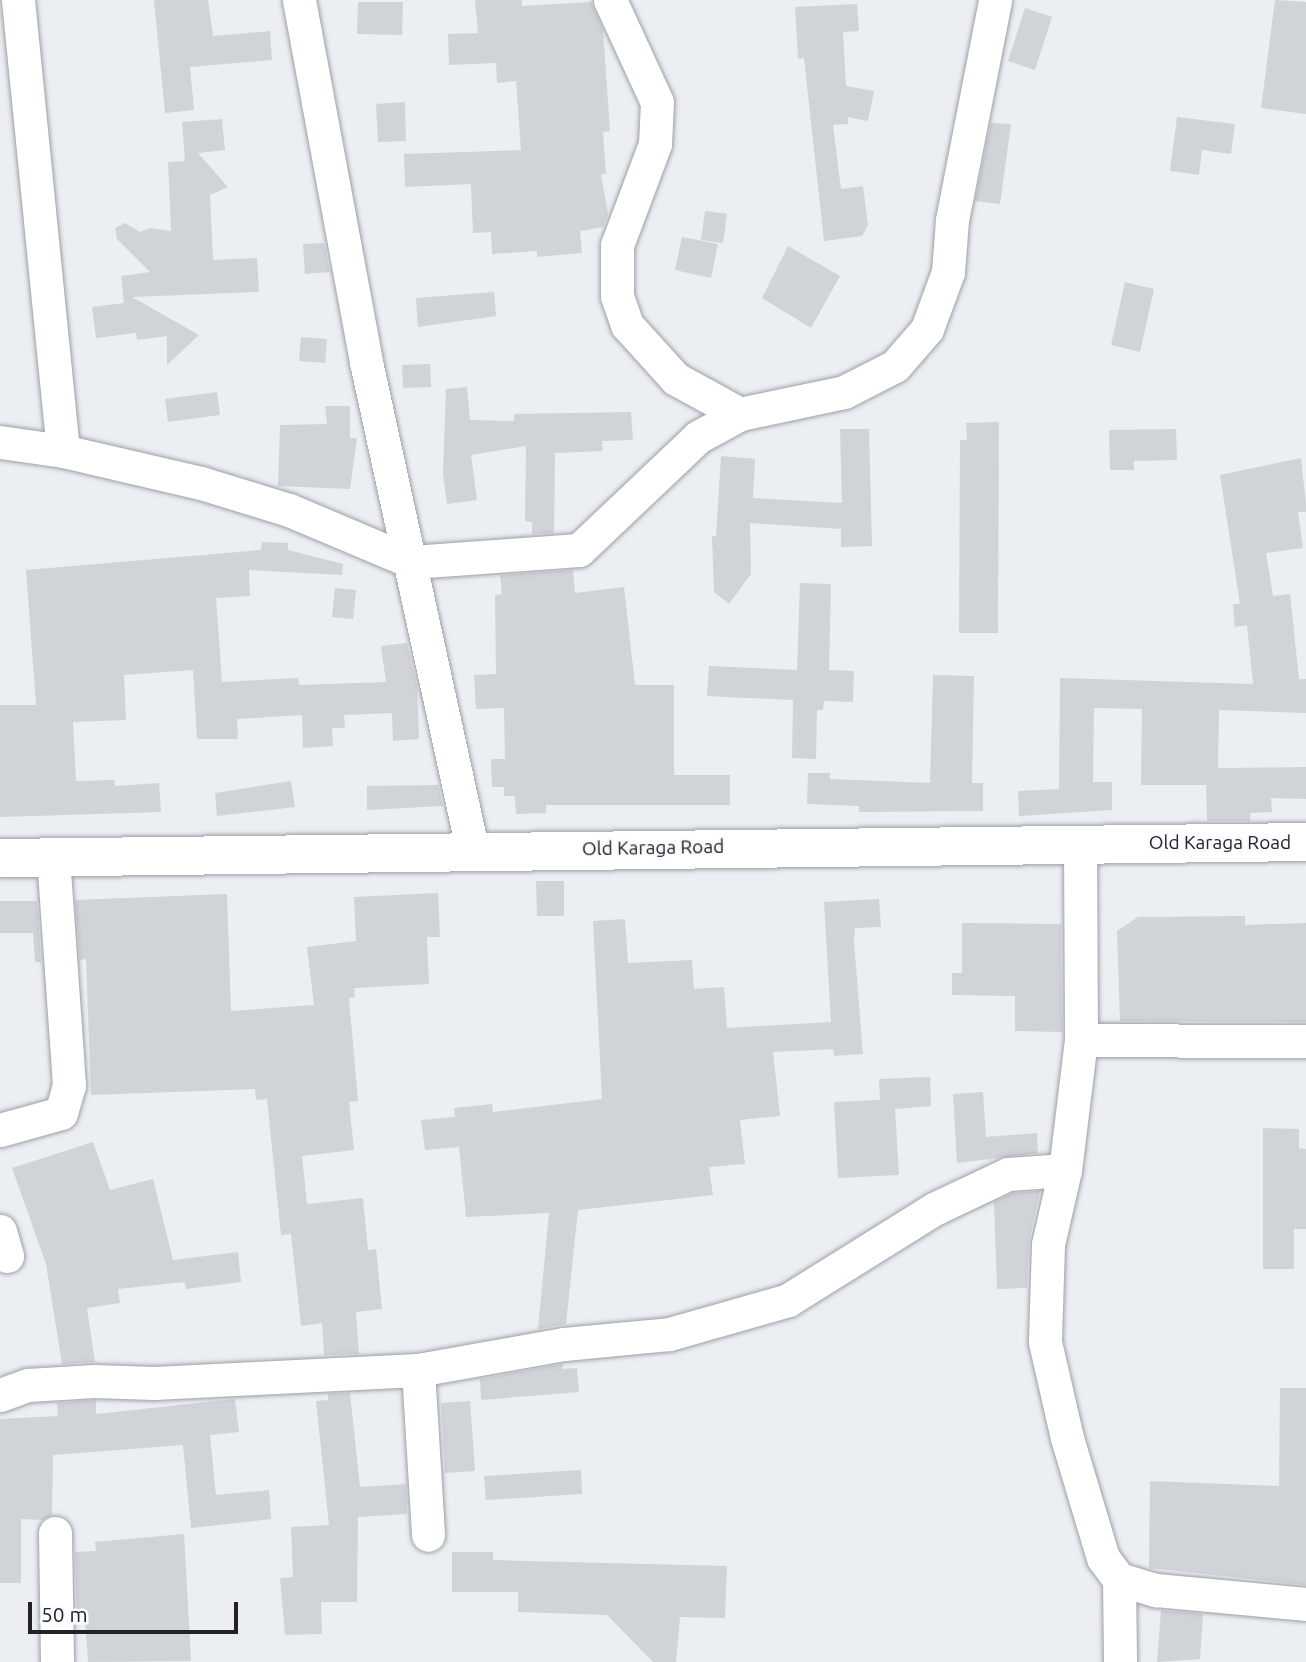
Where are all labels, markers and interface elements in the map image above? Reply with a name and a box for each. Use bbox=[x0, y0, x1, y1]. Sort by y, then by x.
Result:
street label: Old Karaga Road bbox=[1149, 832, 1291, 854]
street label: Old Karaga Road bbox=[582, 835, 724, 861]
scale bar bbox=[32, 1588, 242, 1632]
text: 50 m bbox=[41, 1602, 88, 1626]

